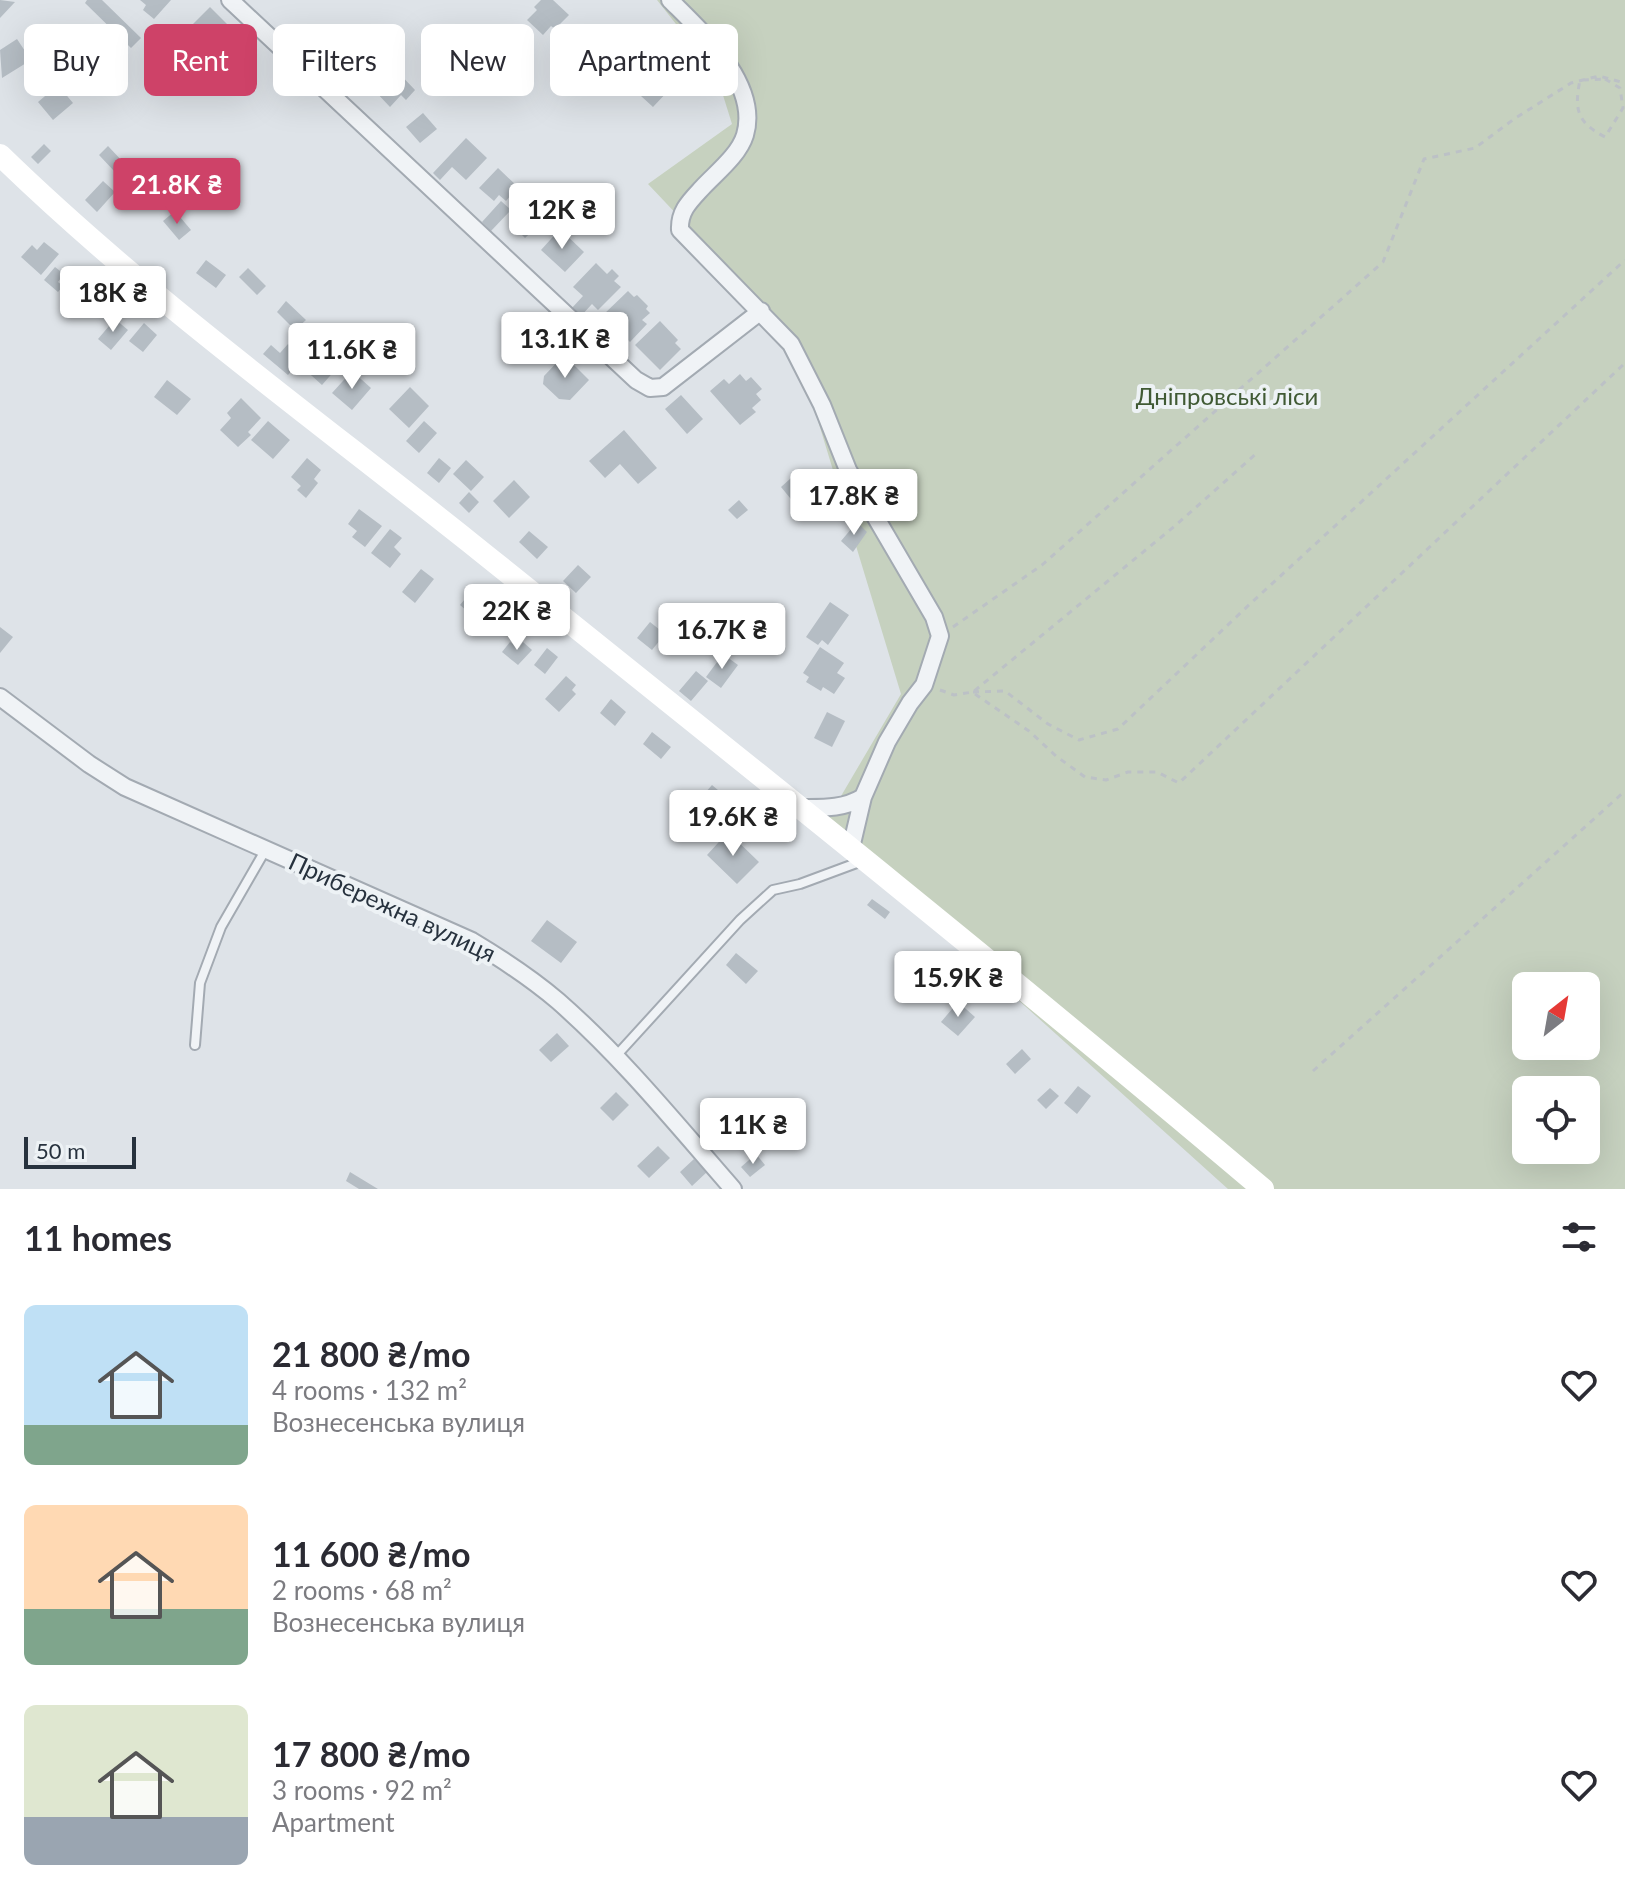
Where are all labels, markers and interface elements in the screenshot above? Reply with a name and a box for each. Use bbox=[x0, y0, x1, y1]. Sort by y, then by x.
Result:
chip: Buy bbox=[24, 24, 128, 96]
chip: Rent bbox=[144, 24, 257, 96]
chip: Filters bbox=[273, 24, 405, 96]
chip: New bbox=[421, 24, 534, 96]
chip: Apartment bbox=[550, 24, 738, 96]
pin: 21.8K ₴ bbox=[103, 158, 251, 226]
text: 21.8K ₴ bbox=[131, 168, 223, 200]
pin: 12K ₴ bbox=[506, 183, 618, 251]
text: 12K ₴ bbox=[527, 193, 597, 225]
pin: 18K ₴ bbox=[57, 266, 169, 334]
text: 18K ₴ bbox=[78, 276, 148, 308]
pin: 13.1K ₴ bbox=[491, 312, 639, 380]
text: 13.1K ₴ bbox=[519, 322, 611, 354]
pin: 11.6K ₴ bbox=[278, 323, 426, 391]
text: 11.6K ₴ bbox=[306, 333, 398, 365]
park label: Дніпровські ліси bbox=[1136, 381, 1318, 410]
pin: 17.8K ₴ bbox=[780, 469, 928, 537]
text: 17.8K ₴ bbox=[808, 479, 900, 511]
pin: 22K ₴ bbox=[461, 584, 573, 652]
text: 22K ₴ bbox=[482, 594, 552, 626]
pin: 16.7K ₴ bbox=[648, 603, 796, 671]
text: 16.7K ₴ bbox=[676, 613, 768, 645]
pin: 19.6K ₴ bbox=[659, 790, 807, 858]
text: 19.6K ₴ bbox=[687, 800, 779, 832]
street label: Прибережна вулиця bbox=[285, 846, 501, 967]
pin: 15.9K ₴ bbox=[884, 951, 1032, 1019]
text: 15.9K ₴ bbox=[912, 961, 1004, 993]
north arrow bbox=[1512, 972, 1600, 1060]
map controls bbox=[1512, 972, 1600, 1164]
button: locate bbox=[1512, 1076, 1600, 1164]
pin: 11K ₴ bbox=[697, 1098, 809, 1166]
text: 11K ₴ bbox=[718, 1108, 788, 1140]
scale bar bbox=[24, 1133, 136, 1169]
text: 50 m bbox=[36, 1137, 85, 1164]
icon: filters bbox=[1557, 1215, 1601, 1259]
text: 11 homes bbox=[24, 1217, 172, 1258]
text: 21 800 ₴/mo bbox=[272, 1333, 471, 1374]
icon: home bbox=[88, 1337, 184, 1433]
icon: heart bbox=[1557, 1363, 1601, 1407]
text: 4 rooms · 132 m² bbox=[272, 1374, 467, 1406]
text: Вознесенська вулиця bbox=[272, 1406, 525, 1438]
text: 11 600 ₴/mo bbox=[272, 1533, 471, 1574]
icon: home bbox=[88, 1537, 184, 1633]
icon: heart bbox=[1557, 1563, 1601, 1607]
text: 2 rooms · 68 m² bbox=[272, 1574, 452, 1606]
text: Вознесенська вулиця bbox=[272, 1606, 525, 1638]
text: 17 800 ₴/mo bbox=[272, 1733, 471, 1774]
icon: home bbox=[88, 1737, 184, 1833]
icon: heart bbox=[1557, 1763, 1601, 1807]
text: 3 rooms · 92 m² bbox=[272, 1774, 452, 1806]
text: Apartment bbox=[272, 1806, 395, 1838]

